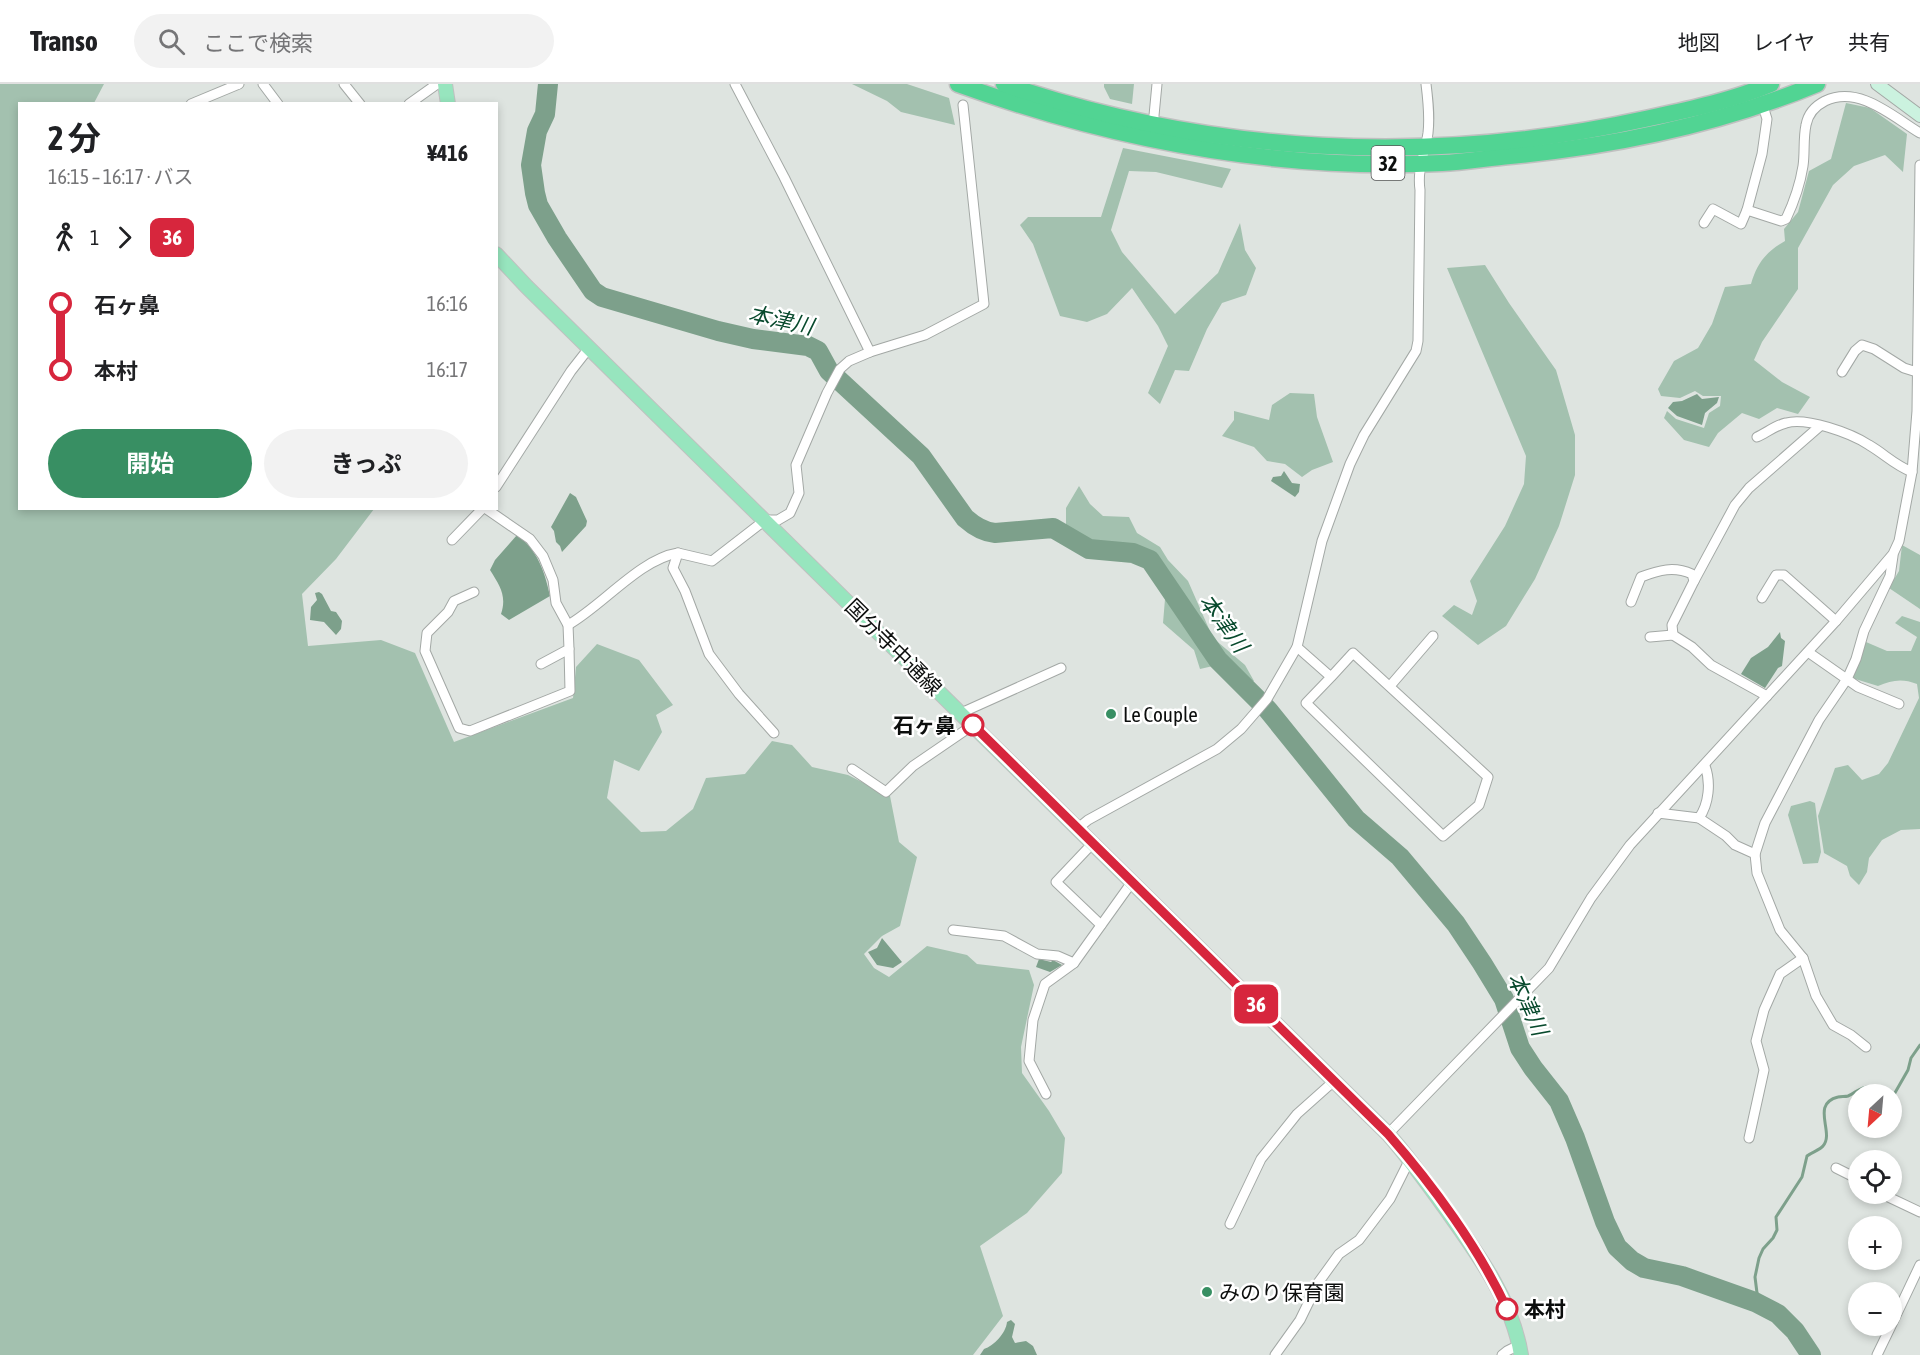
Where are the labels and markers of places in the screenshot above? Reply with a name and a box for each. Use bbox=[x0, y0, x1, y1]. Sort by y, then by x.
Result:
place label: Le Couple bbox=[1123, 702, 1198, 726]
marker: Le Couple bbox=[1104, 707, 1118, 721]
place label: 石ヶ鼻 bbox=[893, 713, 956, 737]
marker: 石ヶ鼻 bbox=[962, 714, 984, 736]
place label: みのり保育園 bbox=[1219, 1280, 1345, 1304]
marker: みのり保育園 bbox=[1200, 1285, 1214, 1299]
place label: 本村 bbox=[1524, 1297, 1566, 1321]
marker: 本村 bbox=[1496, 1298, 1518, 1320]

